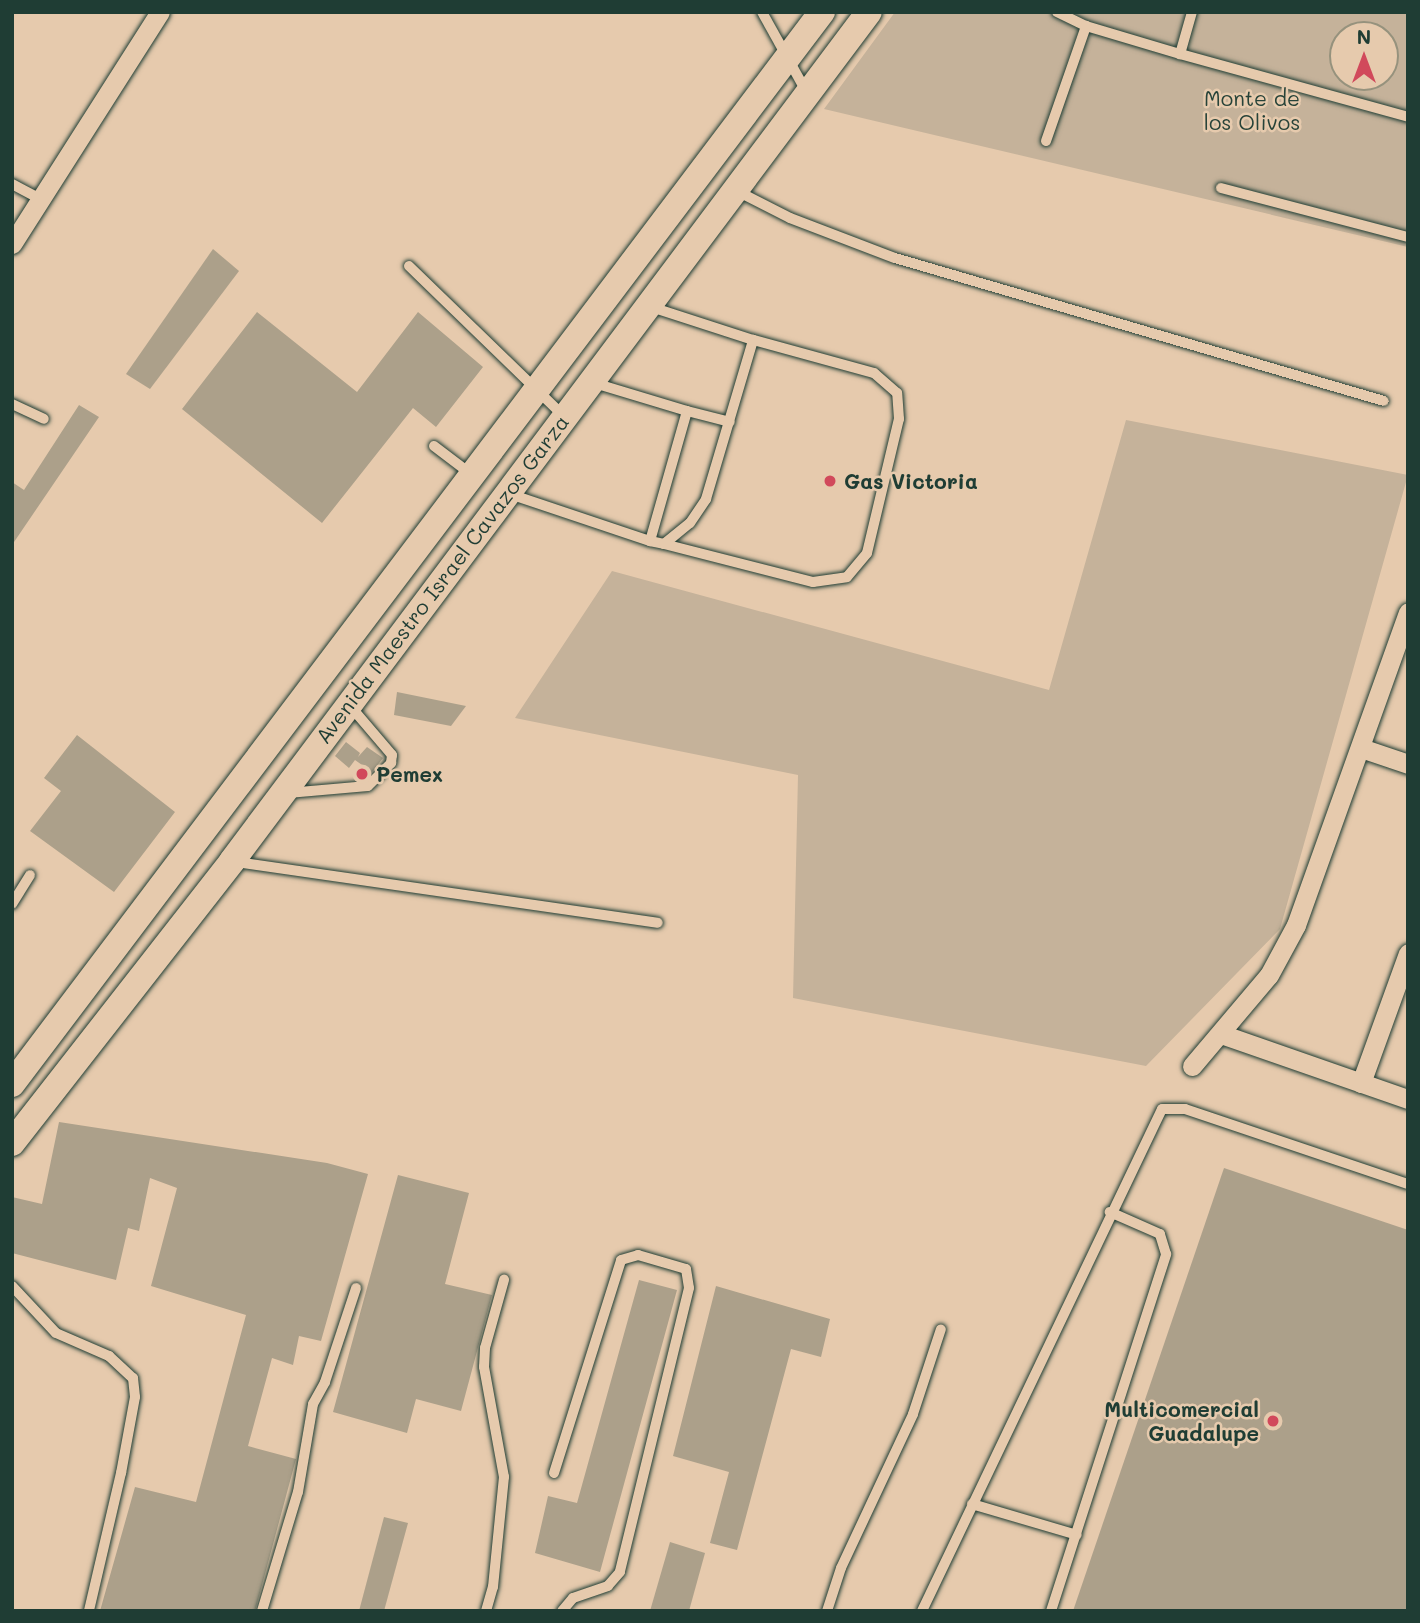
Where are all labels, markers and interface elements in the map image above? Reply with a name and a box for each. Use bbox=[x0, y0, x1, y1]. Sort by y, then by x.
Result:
north arrow bbox=[1329, 21, 1399, 91]
text: N bbox=[1357, 24, 1371, 49]
park label: Monte de los Olivos bbox=[1204, 85, 1300, 135]
street label: Avenida Maestro Israel Cavazos Garza bbox=[310, 410, 574, 748]
place label: Gas Victoria bbox=[844, 468, 978, 494]
marker: Gas Victoria bbox=[822, 473, 838, 489]
place label: Pemex bbox=[376, 761, 443, 787]
marker: Pemex bbox=[354, 766, 370, 782]
place label: Multicomercial Guadalupe bbox=[1104, 1396, 1259, 1446]
marker: Multicomercial Guadalupe bbox=[1265, 1413, 1281, 1429]

